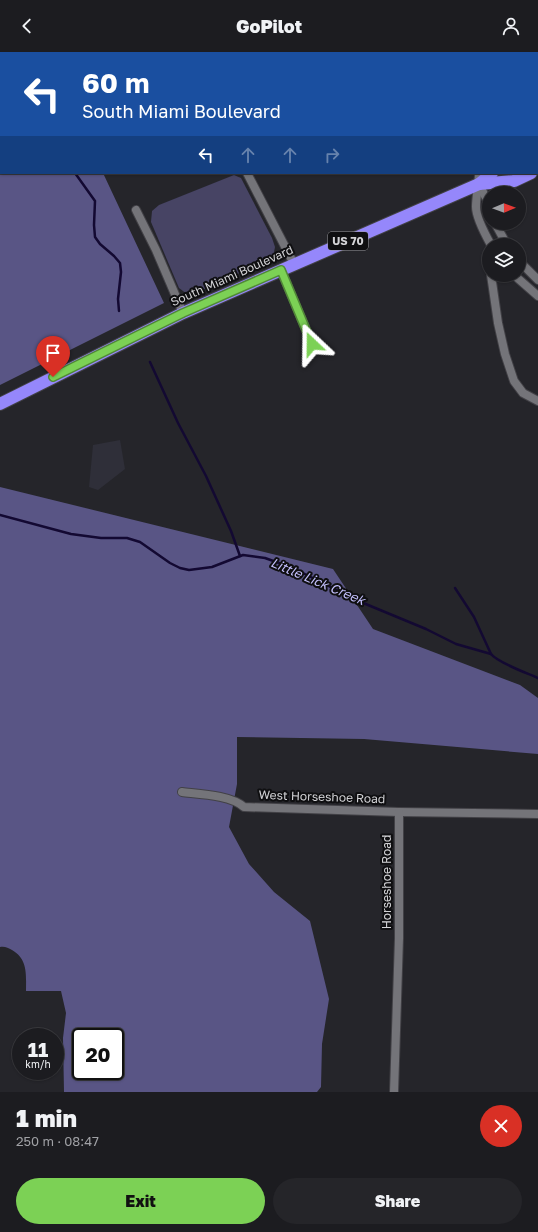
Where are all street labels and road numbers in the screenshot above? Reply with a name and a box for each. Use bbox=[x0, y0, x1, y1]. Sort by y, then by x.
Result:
road number: US 70 bbox=[328, 232, 368, 250]
street label: South Miami Boulevard bbox=[168, 242, 295, 309]
street label: West Horseshoe Road bbox=[258, 787, 386, 806]
street label: Horseshoe Road bbox=[379, 835, 394, 929]

